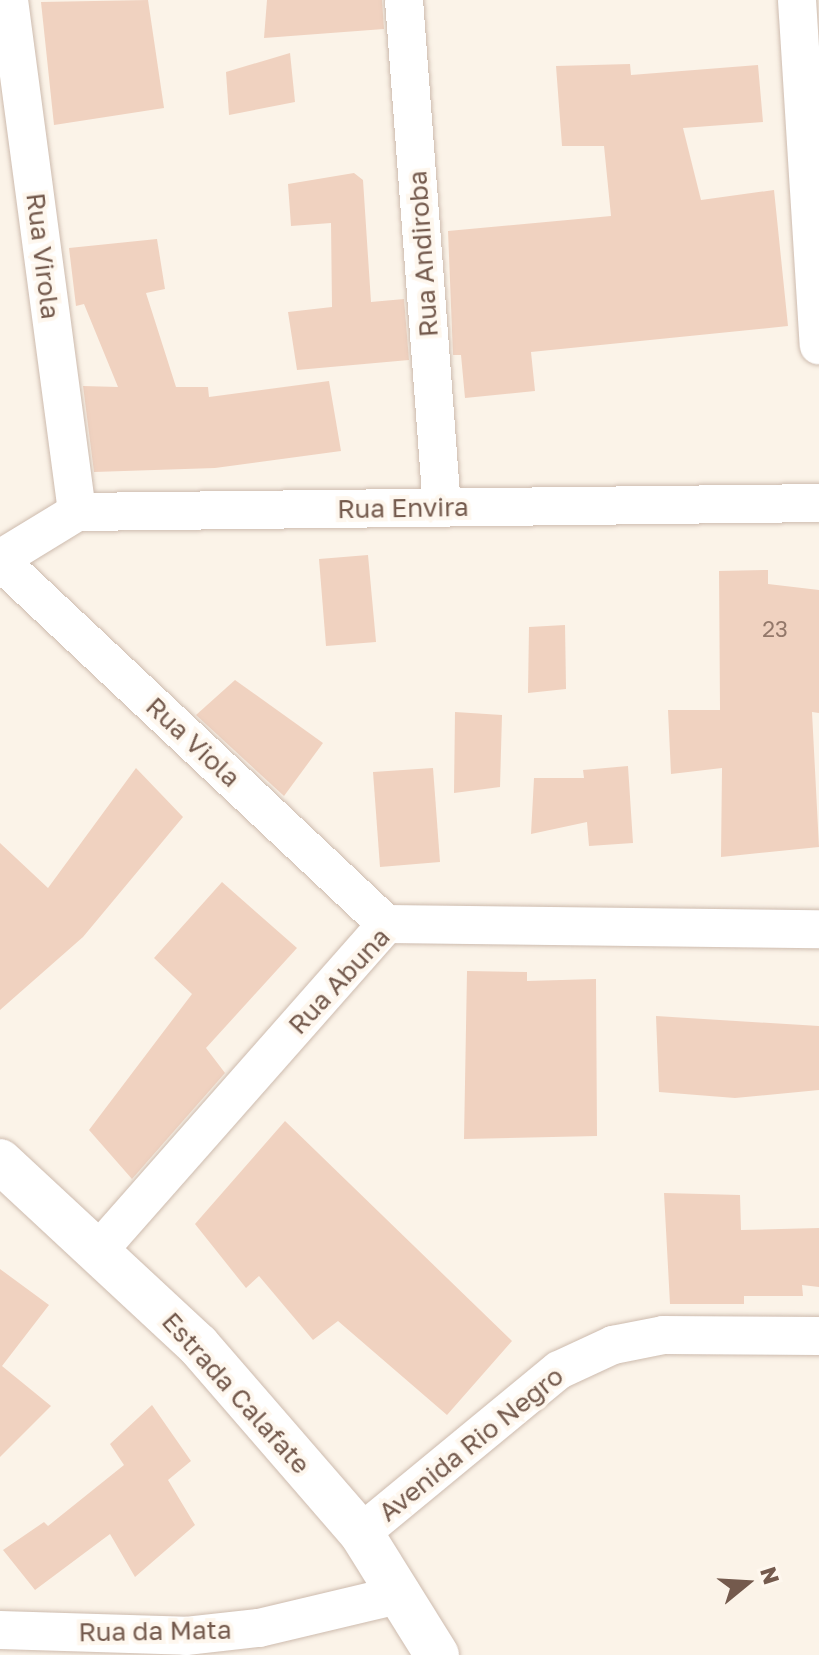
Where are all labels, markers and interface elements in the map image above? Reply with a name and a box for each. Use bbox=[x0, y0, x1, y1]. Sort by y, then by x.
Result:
street label: Rua Andiroba bbox=[402, 170, 444, 338]
street label: Rua Virola bbox=[20, 191, 66, 321]
street label: Rua Envira bbox=[337, 491, 469, 525]
house number: 23 bbox=[762, 616, 788, 642]
street label: Rua Viola bbox=[140, 691, 246, 793]
street label: Rua Abuna bbox=[282, 921, 396, 1041]
street label: Estrada Calafate bbox=[155, 1306, 317, 1480]
street label: Avenida Rio Negro bbox=[373, 1360, 569, 1528]
north arrow bbox=[707, 1543, 787, 1623]
text: N bbox=[755, 1563, 786, 1588]
street label: Rua da Mata bbox=[78, 1614, 232, 1648]

